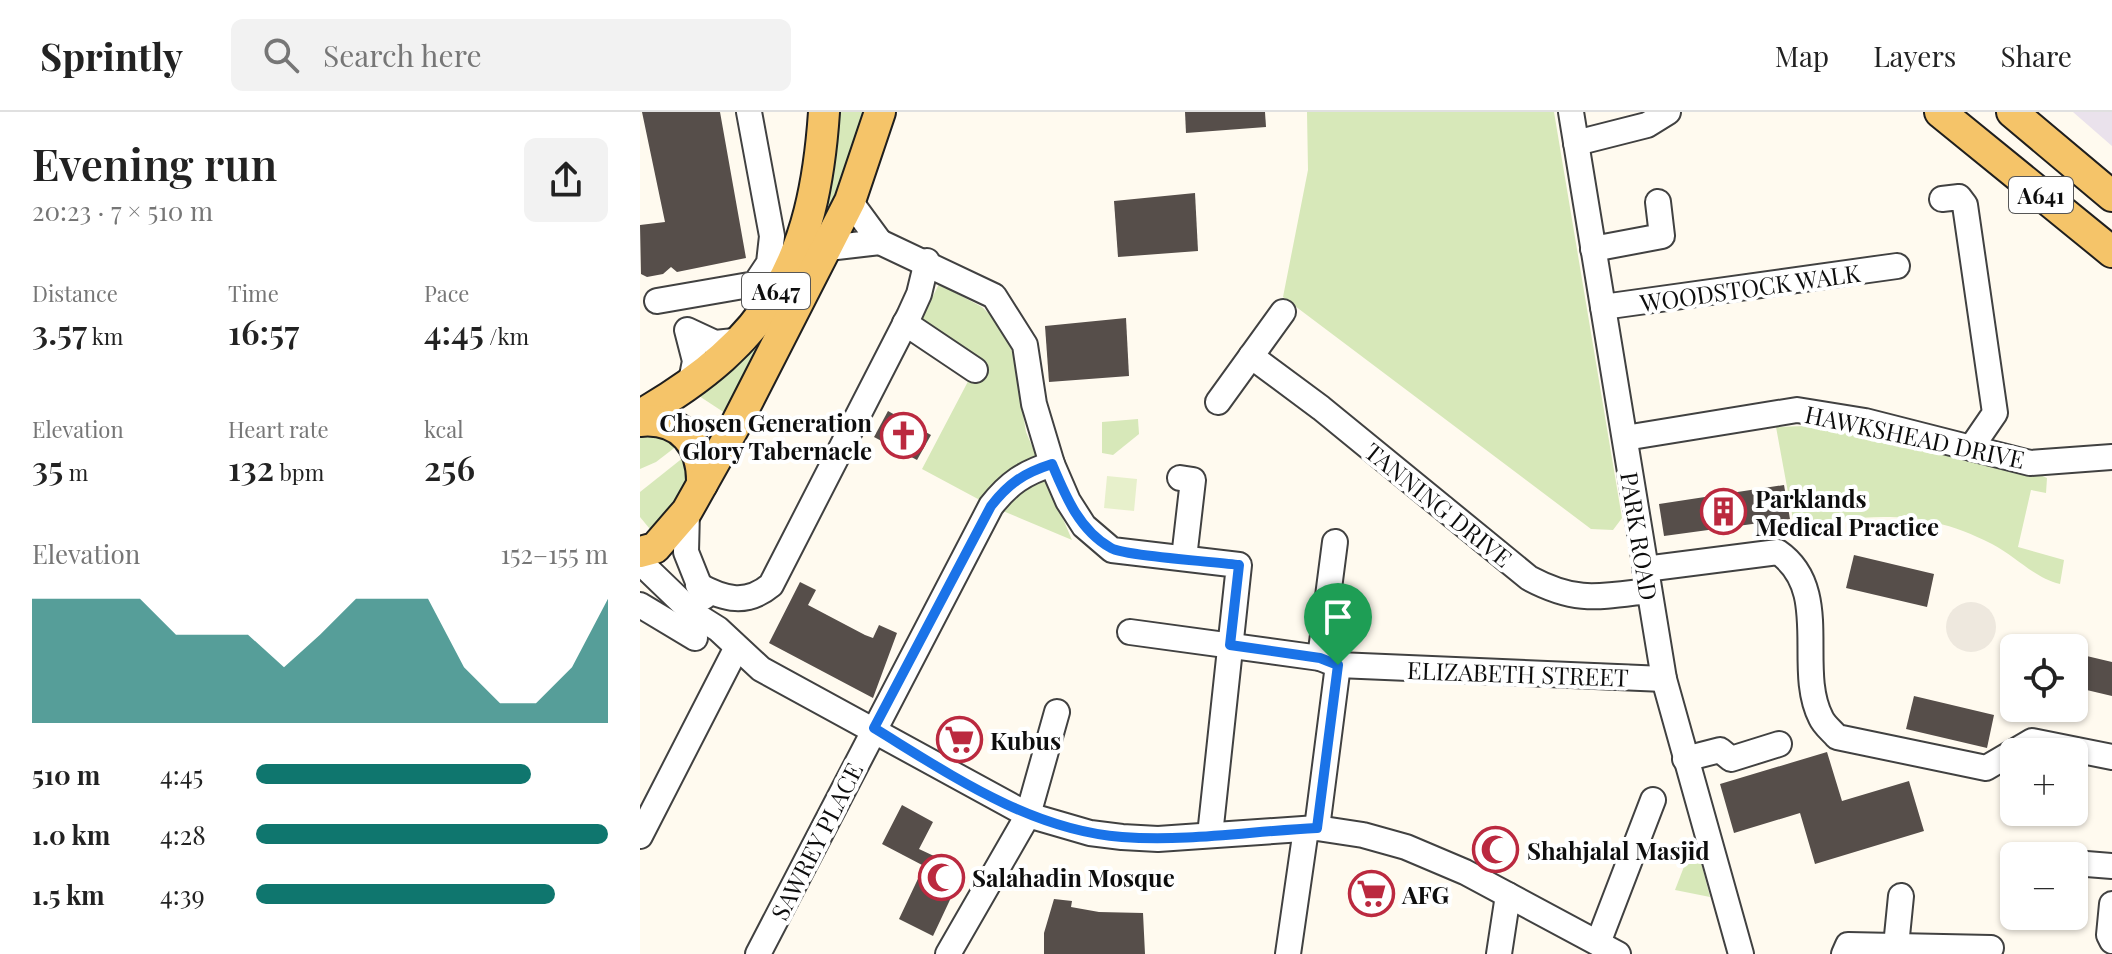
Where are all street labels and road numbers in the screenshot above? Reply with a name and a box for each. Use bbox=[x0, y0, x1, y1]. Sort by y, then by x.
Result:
road number: A641 bbox=[2009, 177, 2073, 213]
street label: WOODSTOCK WALK bbox=[1637, 256, 1862, 318]
road number: A647 bbox=[742, 273, 810, 309]
street label: HAWKSHEAD DRIVE bbox=[1802, 397, 2028, 475]
street label: TANNING DRIVE bbox=[1359, 435, 1519, 573]
street label: PARK ROAD bbox=[1614, 469, 1666, 603]
street label: ELIZABETH STREET bbox=[1407, 653, 1629, 693]
street label: SAWREY PLACE bbox=[763, 757, 869, 925]

